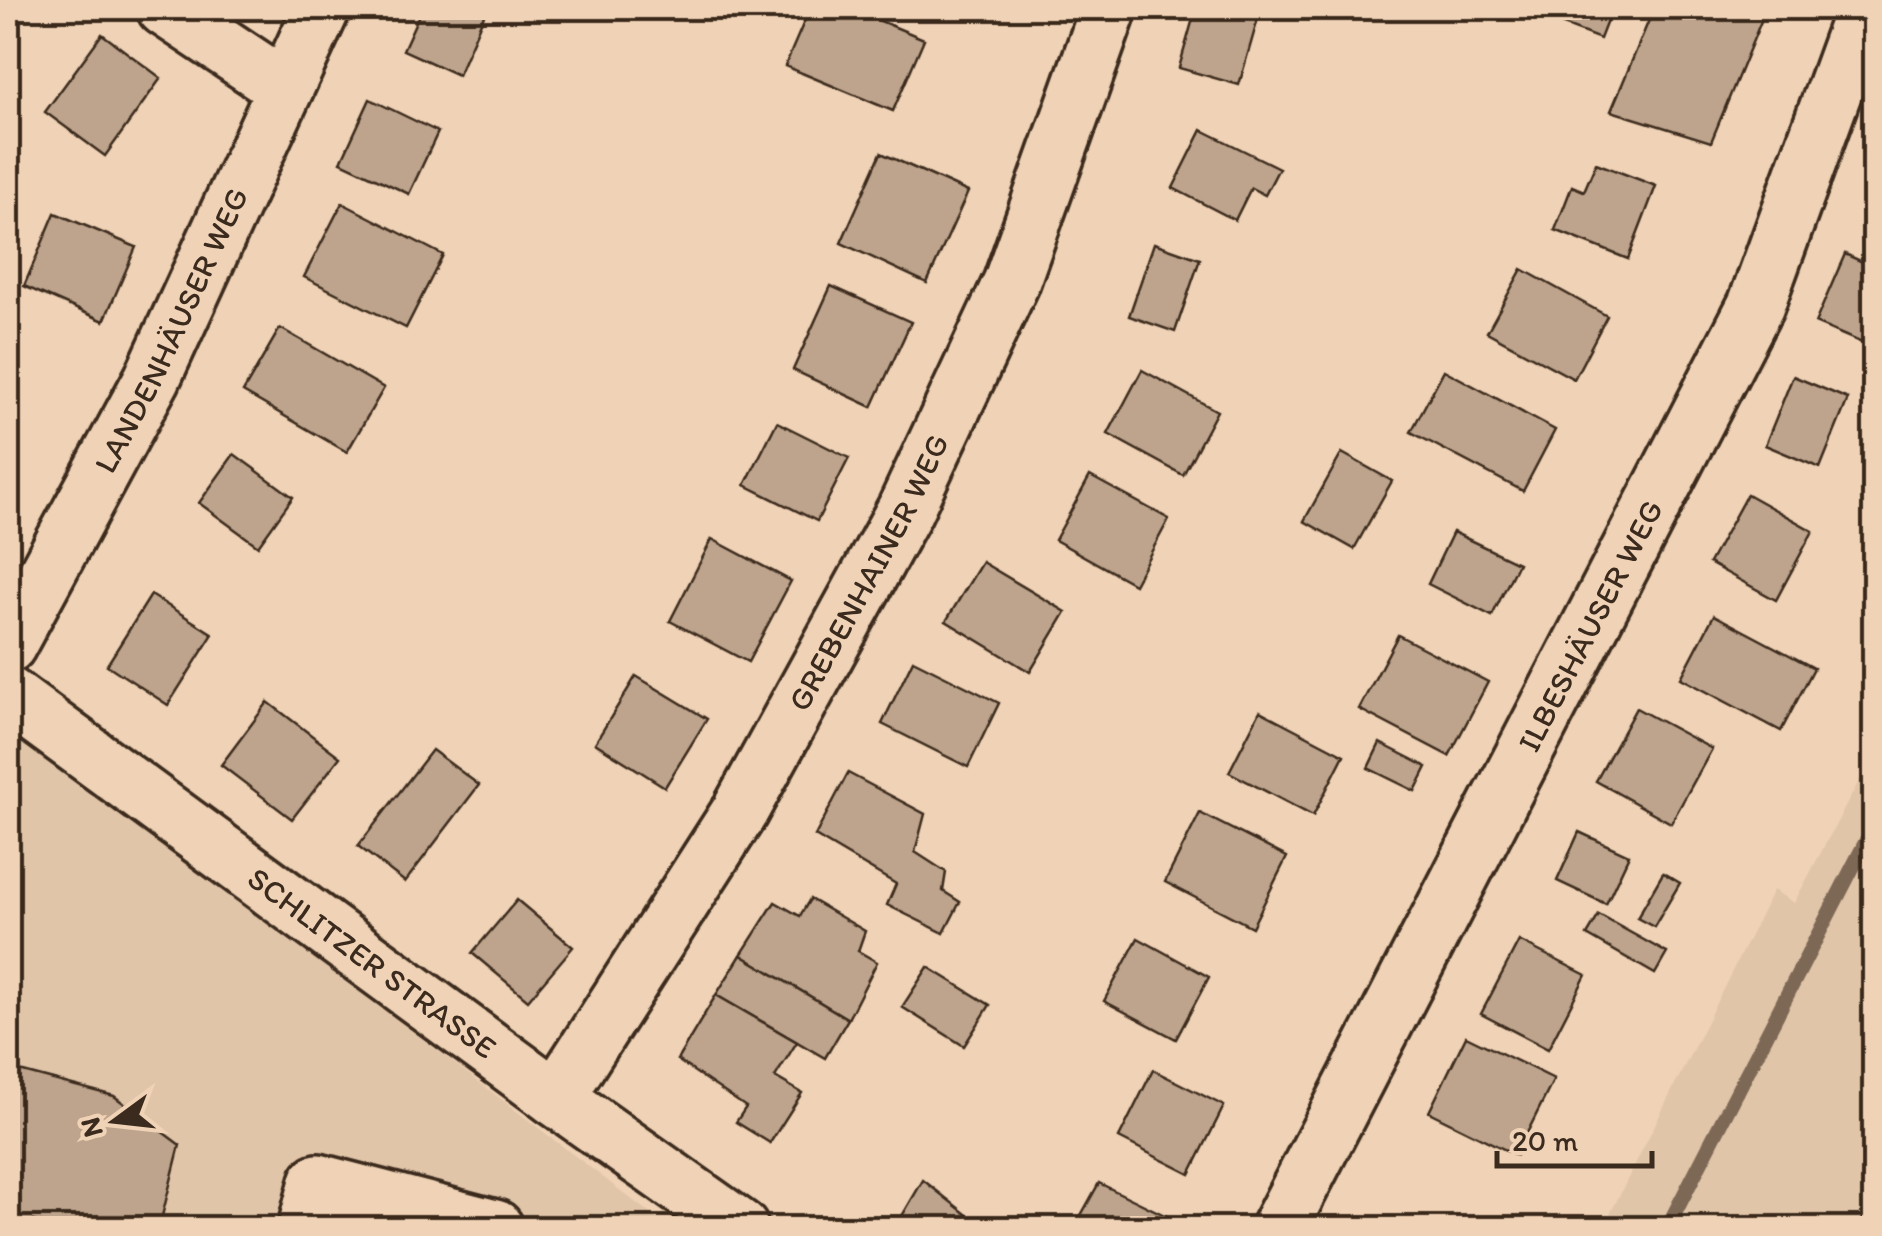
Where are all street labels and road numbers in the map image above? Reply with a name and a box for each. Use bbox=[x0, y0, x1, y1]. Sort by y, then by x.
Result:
street label: LANDENHÄUSER WEG bbox=[86, 181, 256, 479]
street label: GREBENHAINER WEG bbox=[780, 428, 957, 717]
street label: ILBESHÄUSER WEG bbox=[1510, 493, 1671, 758]
street label: SCHLITZER STRASSE bbox=[241, 859, 504, 1067]

